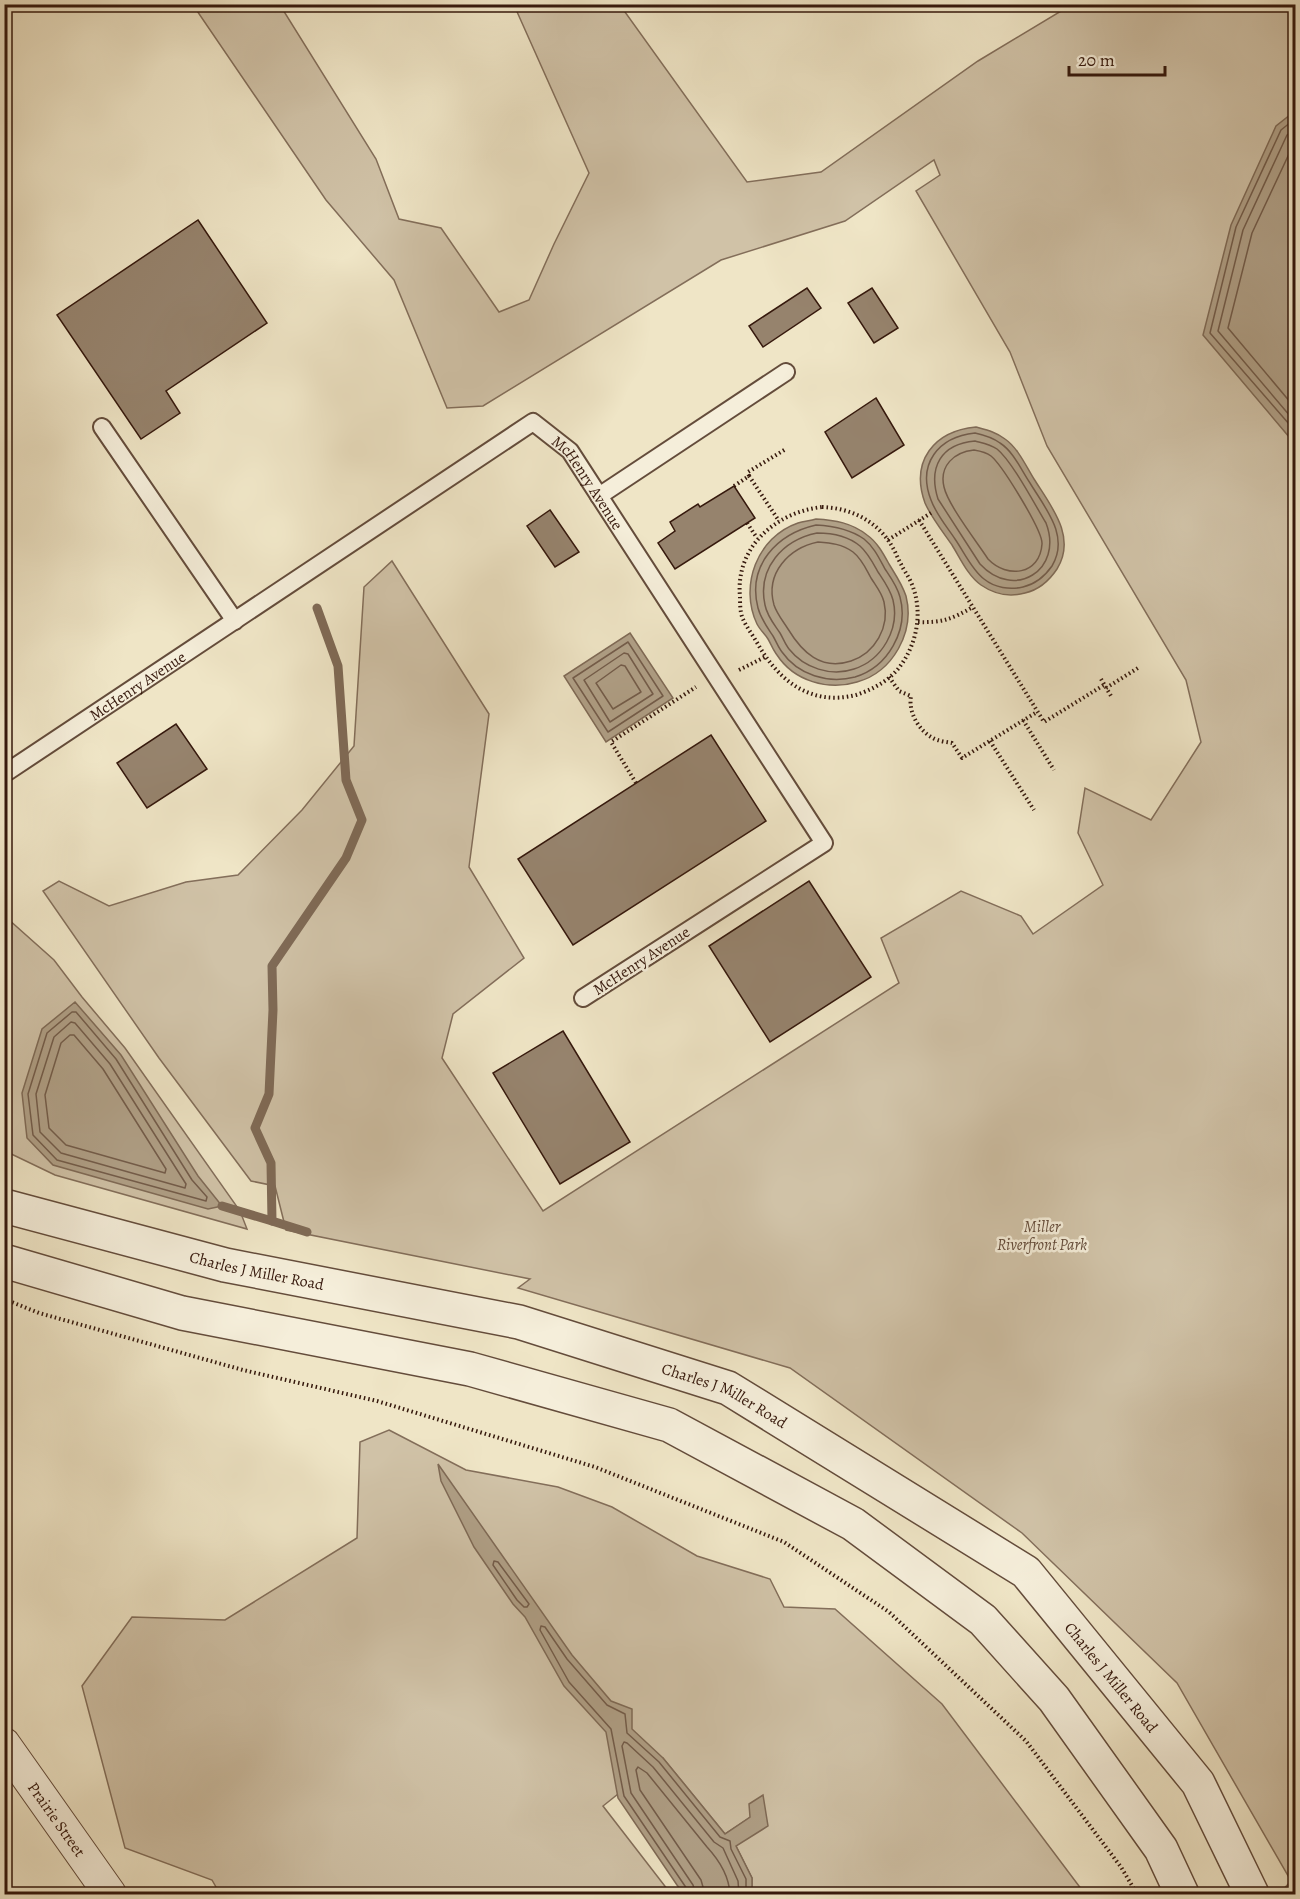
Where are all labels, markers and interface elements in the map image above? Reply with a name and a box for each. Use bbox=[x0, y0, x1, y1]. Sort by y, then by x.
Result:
scale bar bbox=[1069, 39, 1165, 77]
text: 20 m bbox=[1078, 48, 1115, 72]
street label: McHenry Avenue bbox=[547, 431, 628, 534]
street label: McHenry Avenue bbox=[85, 646, 190, 726]
street label: McHenry Avenue bbox=[589, 921, 694, 1000]
park label: Miller Riverfront Park bbox=[997, 1216, 1087, 1256]
street label: Charles J Miller Road bbox=[187, 1246, 326, 1296]
street label: Charles J Miller Road bbox=[659, 1358, 791, 1434]
street label: Charles J Miller Road bbox=[1059, 1618, 1163, 1738]
street label: Prairie Street bbox=[22, 1778, 90, 1862]

